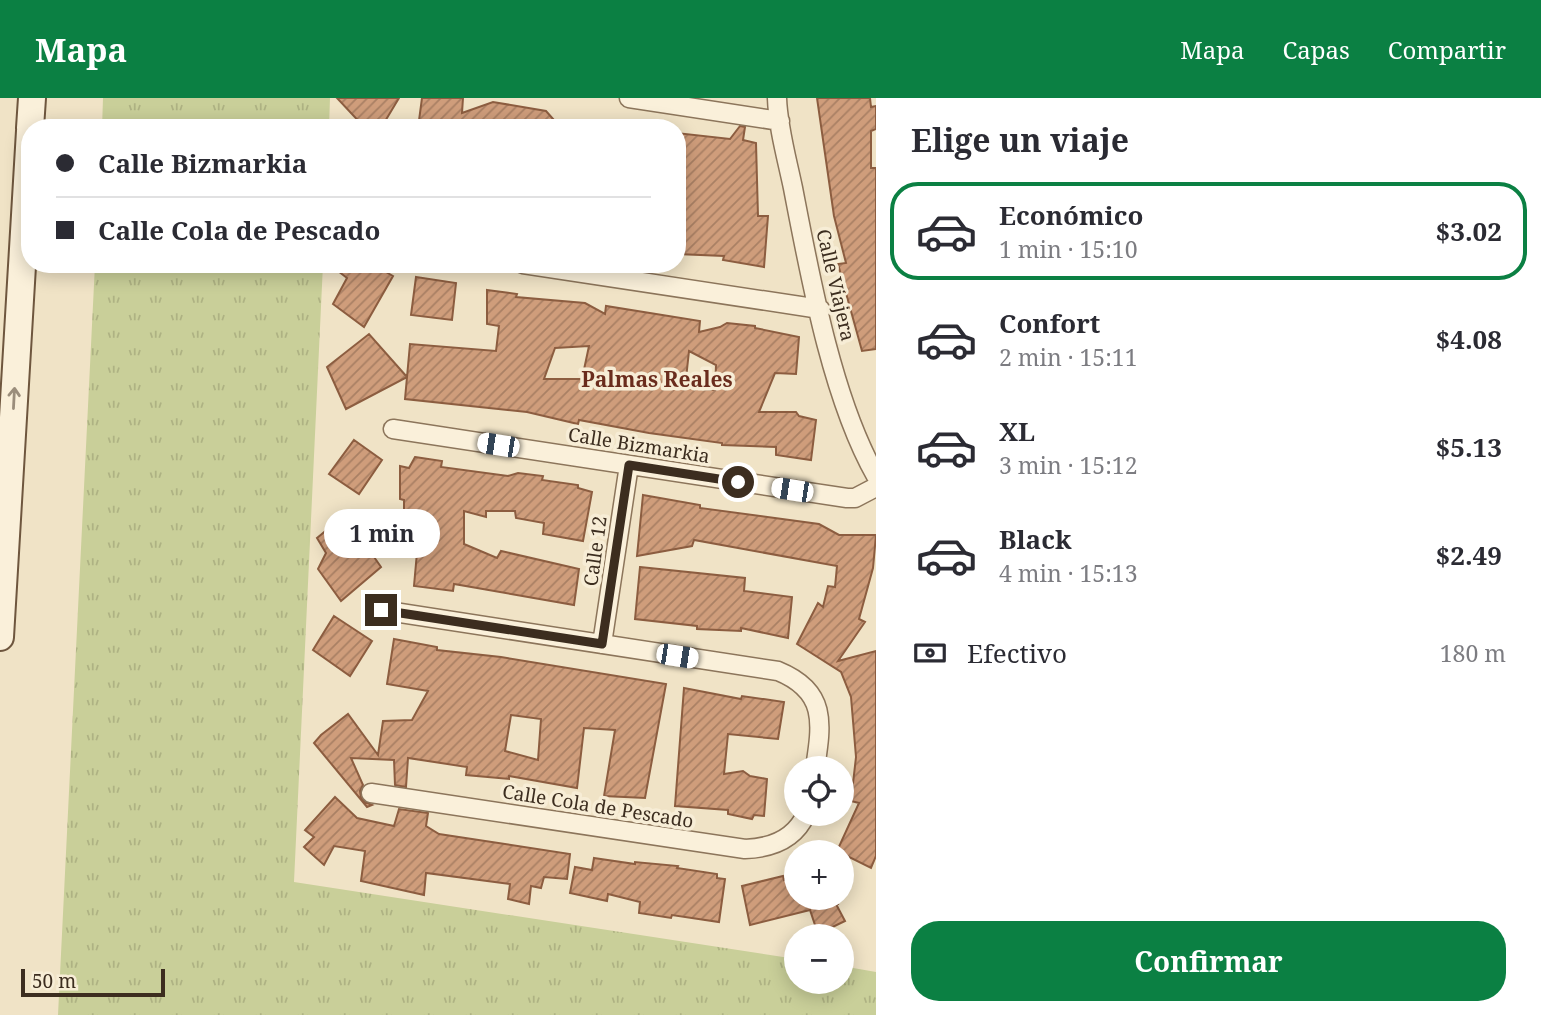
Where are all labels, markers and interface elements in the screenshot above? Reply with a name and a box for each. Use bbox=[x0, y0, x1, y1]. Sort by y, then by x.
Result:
text: Mapa bbox=[35, 27, 127, 72]
text: Mapa bbox=[1180, 33, 1244, 66]
text: Capas bbox=[1282, 33, 1350, 66]
text: Compartir bbox=[1388, 33, 1506, 66]
text: Elige un viaje bbox=[911, 118, 1129, 161]
text: Calle Bizmarkia bbox=[98, 145, 307, 181]
text: Económico bbox=[999, 197, 1143, 233]
icon: car bbox=[915, 200, 978, 263]
text: Calle Cola de Pescado bbox=[98, 212, 380, 248]
text: $3.02 bbox=[1436, 213, 1502, 249]
street label: Calle Viajera bbox=[811, 227, 861, 343]
text: 1 min · 15:10 bbox=[999, 233, 1137, 265]
text: Confort bbox=[999, 305, 1100, 341]
icon: car bbox=[915, 308, 978, 371]
text: $4.08 bbox=[1436, 321, 1502, 357]
text: 2 min · 15:11 bbox=[999, 341, 1137, 373]
district label: Palmas Reales bbox=[581, 365, 733, 393]
one-way arrow bbox=[8, 387, 21, 410]
text: XL bbox=[999, 413, 1035, 449]
icon: car bbox=[915, 416, 978, 479]
street label: Calle Bizmarkia bbox=[566, 421, 712, 469]
text: $5.13 bbox=[1436, 429, 1502, 465]
car bbox=[476, 431, 521, 459]
text: 3 min · 15:12 bbox=[999, 449, 1137, 481]
route start bbox=[722, 466, 754, 498]
car bbox=[770, 476, 815, 504]
callout: 1 min bbox=[323, 508, 439, 558]
street label: Calle 12 bbox=[577, 514, 613, 588]
text: 1 min bbox=[349, 517, 415, 549]
text: Black bbox=[999, 521, 1072, 557]
icon: car bbox=[915, 524, 978, 587]
text: $2.49 bbox=[1436, 537, 1502, 573]
text: 4 min · 15:13 bbox=[999, 557, 1137, 589]
route end bbox=[365, 594, 397, 626]
icon: cash bbox=[911, 634, 949, 672]
text: Efectivo bbox=[967, 635, 1067, 671]
text: 180 m bbox=[1440, 637, 1506, 669]
car bbox=[655, 642, 700, 670]
map controls bbox=[784, 756, 854, 994]
button: locate bbox=[784, 756, 854, 826]
street label: Calle Cola de Pescado bbox=[501, 778, 695, 834]
button: + bbox=[784, 840, 854, 910]
button: Confirmar bbox=[911, 921, 1506, 1001]
button: − bbox=[784, 924, 854, 994]
scale bar bbox=[21, 966, 164, 998]
text: 50 m bbox=[32, 968, 76, 994]

